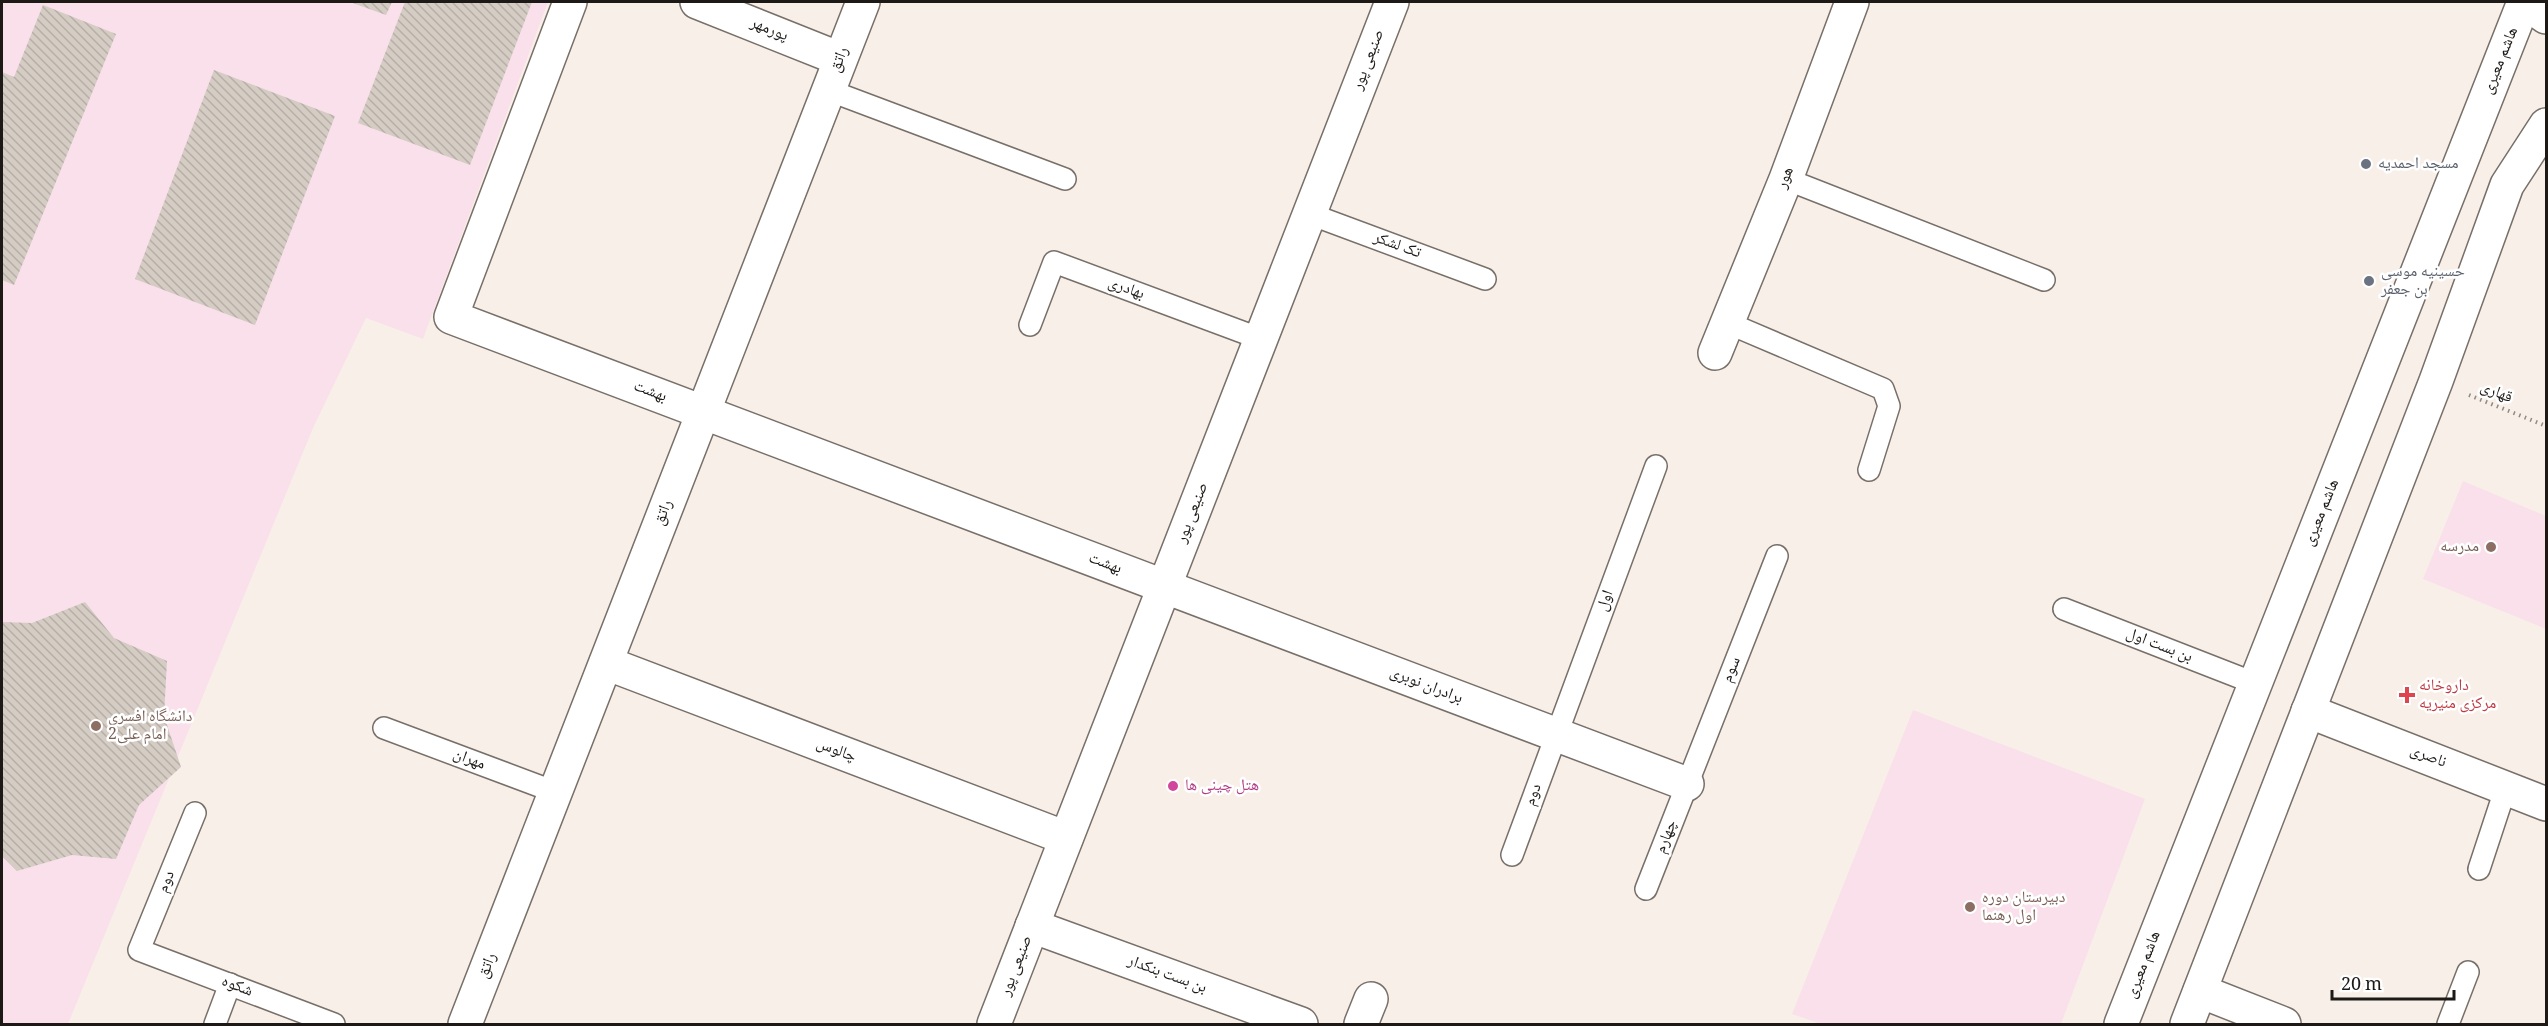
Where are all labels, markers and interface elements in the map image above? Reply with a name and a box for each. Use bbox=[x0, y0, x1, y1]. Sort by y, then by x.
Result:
street label: پورمهر bbox=[745, 10, 792, 50]
street label: هاشم معیری bbox=[2475, 23, 2527, 99]
street label: صنیعی پور bbox=[1345, 26, 1393, 95]
street label: راتق bbox=[823, 43, 857, 77]
place label: مسجد احمدیه bbox=[2378, 151, 2459, 178]
marker: مسجد احمدیه bbox=[2359, 157, 2373, 171]
street label: هور bbox=[1769, 163, 1803, 194]
street label: تک لشکر bbox=[1368, 225, 1425, 267]
place label: حسینیه موسی بن جعفر bbox=[2380, 259, 2465, 304]
street label: بهادری bbox=[1104, 270, 1148, 308]
marker: حسینیه موسی بن جعفر bbox=[2362, 274, 2376, 288]
street label: بهشت bbox=[629, 373, 671, 411]
street label: قهاری bbox=[2476, 374, 2516, 412]
street label: هاشم معیری bbox=[2296, 475, 2348, 551]
street label: صنیعی پور bbox=[1169, 479, 1217, 548]
street label: راتق bbox=[647, 496, 681, 530]
place label: مدرسه bbox=[2440, 534, 2479, 561]
marker: مدرسه bbox=[2484, 540, 2498, 554]
street label: بهشت bbox=[1084, 545, 1126, 583]
street label: اول bbox=[1590, 587, 1622, 615]
street label: بن بست اول bbox=[2122, 621, 2196, 671]
street label: سوم bbox=[1715, 653, 1749, 687]
street label: برادران نوبری bbox=[1385, 660, 1467, 712]
place label: داروخانه مرکزی منیریه bbox=[2419, 673, 2496, 718]
marker: داروخانه مرکزی منیریه bbox=[2400, 688, 2414, 702]
place label: دانشگاه افسری امام علی2 bbox=[108, 704, 192, 749]
marker: دانشگاه افسری امام علی2 bbox=[89, 719, 103, 733]
street label: چالوس bbox=[812, 731, 860, 771]
street label: ناصری bbox=[2406, 738, 2450, 776]
street label: مهران bbox=[449, 741, 489, 779]
place label: هتل چینی ها bbox=[1185, 773, 1259, 800]
marker: هتل چینی ها bbox=[1166, 779, 1180, 793]
street label: دوم bbox=[1518, 780, 1550, 810]
street label: چهارم bbox=[1648, 816, 1686, 858]
street label: دوم bbox=[150, 867, 184, 897]
place label: دبیرستان دوره اول رهنما bbox=[1982, 885, 2065, 930]
marker: دبیرستان دوره اول رهنما bbox=[1963, 900, 1977, 914]
street label: هاشم معیری bbox=[2119, 927, 2169, 1003]
street label: صنیعی پور bbox=[993, 932, 1041, 1001]
street label: بن بست بنکدار bbox=[1122, 948, 1211, 1002]
street label: راتق bbox=[471, 949, 505, 983]
scale bar bbox=[2332, 963, 2454, 1001]
street label: شکوه bbox=[217, 969, 257, 1005]
text: 20 m bbox=[2341, 971, 2382, 1001]

